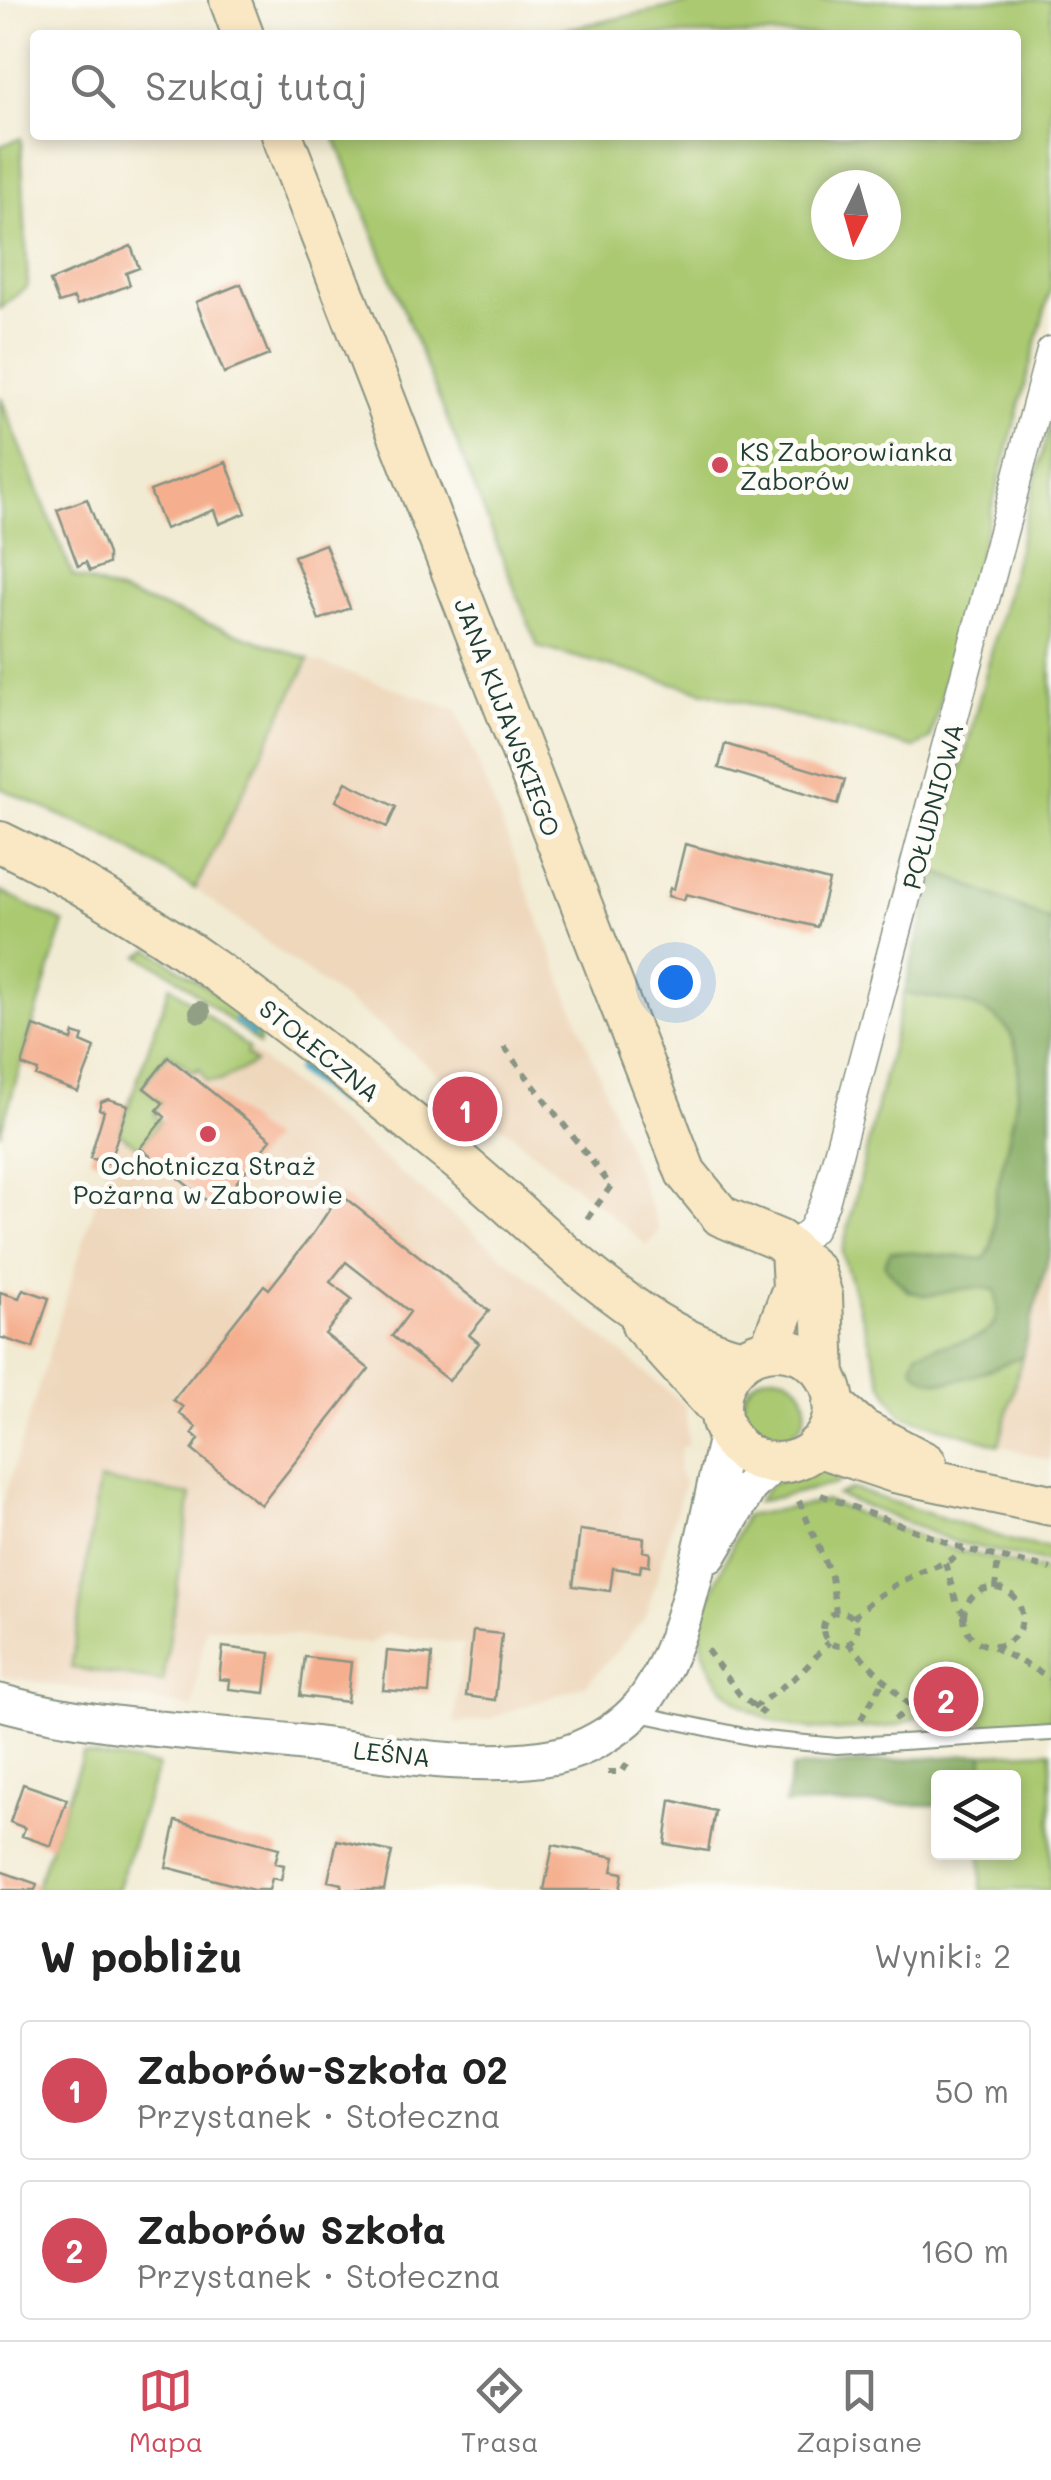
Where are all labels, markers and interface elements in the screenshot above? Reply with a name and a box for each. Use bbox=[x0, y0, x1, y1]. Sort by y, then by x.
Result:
search box bbox=[30, 30, 1021, 140]
icon: search bbox=[65, 58, 120, 113]
text: Szukaj tutaj bbox=[145, 60, 368, 110]
north arrow bbox=[811, 170, 901, 260]
place label: KS Zaborowianka Zaborów bbox=[740, 435, 953, 496]
marker: KS Zaborowianka Zaborów bbox=[709, 454, 731, 476]
street label: JANA KUJAWSKIEGO bbox=[448, 593, 568, 841]
street label: POŁUDNIOWA bbox=[894, 719, 970, 893]
your location bbox=[650, 957, 701, 1008]
street label: STOŁECZNA bbox=[253, 992, 387, 1108]
pin: 1 bbox=[432, 1072, 498, 1146]
marker: Ochotnicza Straż Pożarna w Zaborowie bbox=[197, 1123, 219, 1145]
place label: Ochotnicza Straż Pożarna w Zaborowie bbox=[73, 1149, 343, 1210]
pin: 2 bbox=[914, 1662, 978, 1736]
street label: LEŚNA bbox=[352, 1733, 432, 1773]
map controls bbox=[931, 1770, 1021, 1860]
button: layers bbox=[931, 1770, 1021, 1860]
text: W pobliżu bbox=[40, 1928, 243, 1983]
text: Wyniki: 2 bbox=[874, 1934, 1011, 1976]
text: Zaborów-Szkoła 02 bbox=[137, 2044, 508, 2094]
text: 1 bbox=[67, 2069, 82, 2111]
text: 50 m bbox=[935, 2069, 1009, 2111]
text: Przystanek · Stołeczna bbox=[137, 2094, 501, 2136]
text: Zaborów Szkoła bbox=[137, 2204, 446, 2254]
text: 2 bbox=[66, 2229, 83, 2271]
text: 160 m bbox=[920, 2229, 1009, 2271]
text: Przystanek · Stołeczna bbox=[137, 2254, 501, 2296]
tab: Mapa bbox=[129, 2363, 203, 2459]
tab: Trasa bbox=[461, 2363, 539, 2459]
tab: Zapisane bbox=[796, 2363, 922, 2459]

